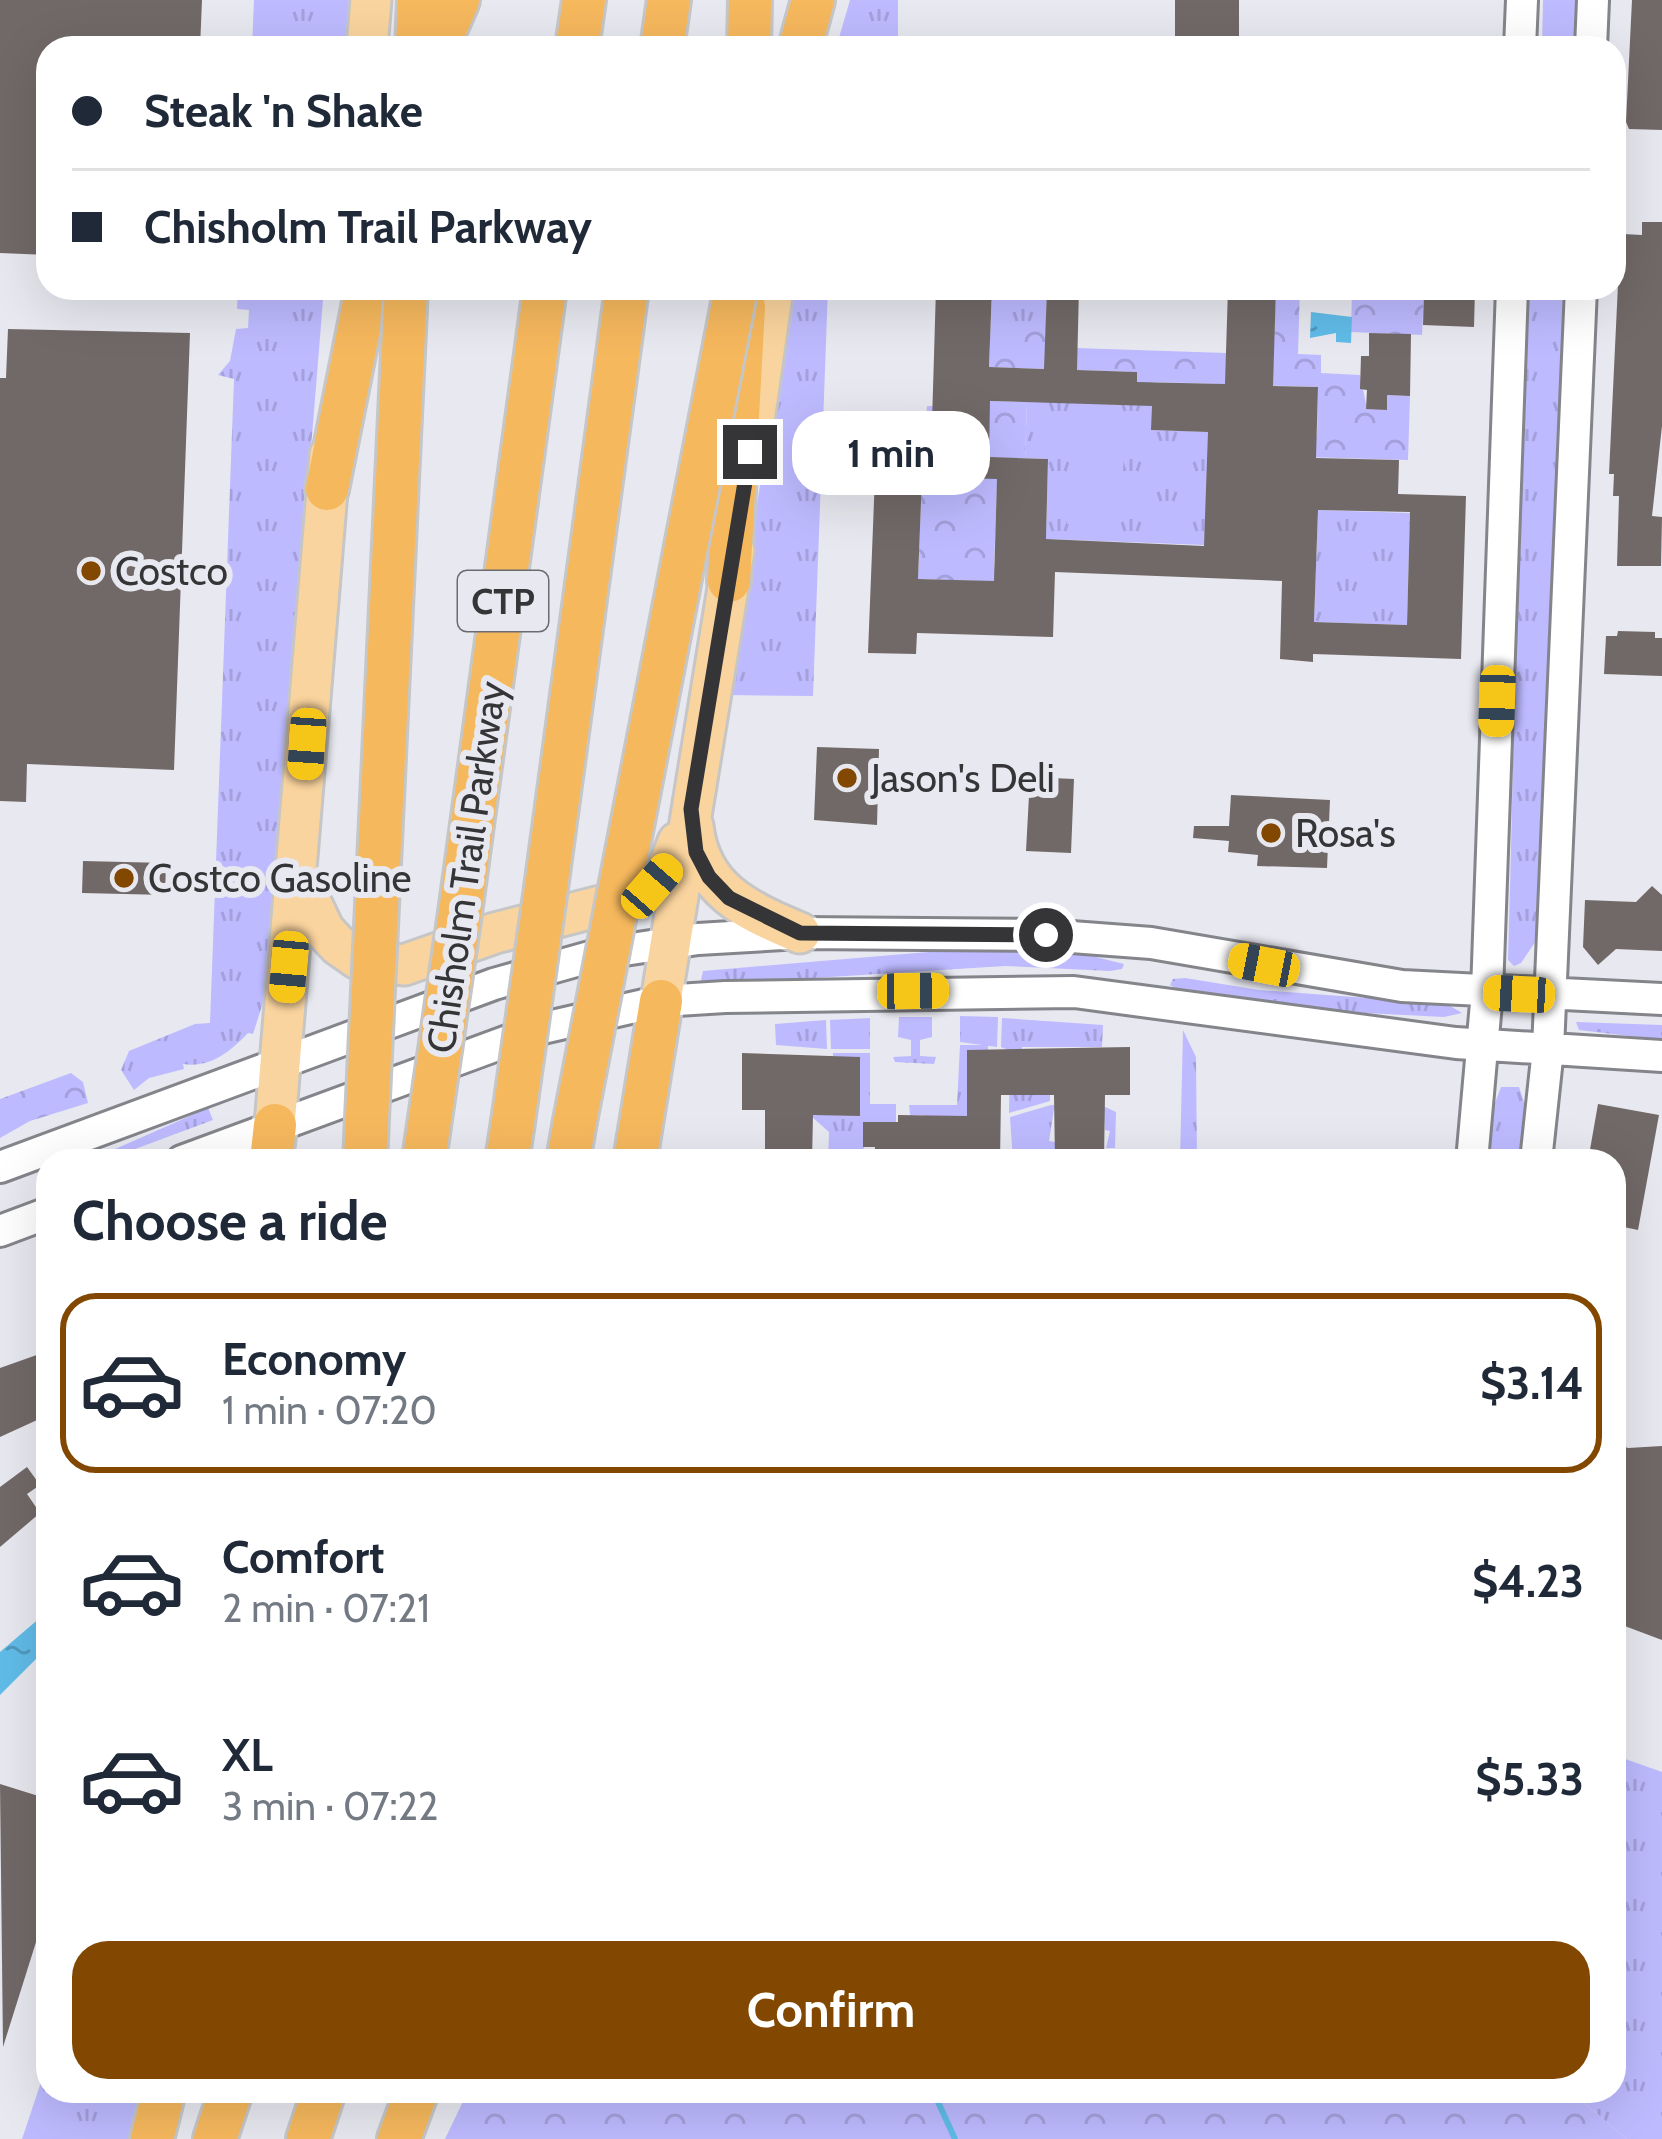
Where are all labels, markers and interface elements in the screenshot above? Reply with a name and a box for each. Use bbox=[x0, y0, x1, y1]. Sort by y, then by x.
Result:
text: Steak 'n Shake bbox=[144, 84, 423, 138]
text: Chisholm Trail Parkway bbox=[144, 200, 592, 254]
callout: 1 min bbox=[792, 410, 990, 494]
route end bbox=[723, 425, 777, 479]
text: 1 min bbox=[847, 429, 935, 477]
place label: Costco bbox=[115, 547, 228, 595]
marker: Costco bbox=[78, 558, 104, 584]
road number: CTP bbox=[458, 571, 548, 631]
car bbox=[1478, 664, 1516, 738]
street label: Chisholm Trail Parkway bbox=[416, 678, 516, 1056]
car bbox=[287, 707, 327, 781]
place label: Jason's Deli bbox=[870, 754, 1055, 802]
marker: Jason's Deli bbox=[834, 765, 860, 791]
place label: Rosa's bbox=[1295, 809, 1396, 857]
marker: Rosa's bbox=[1258, 820, 1284, 846]
car bbox=[615, 847, 689, 925]
place label: Costco Gasoline bbox=[148, 854, 411, 902]
marker: Costco Gasoline bbox=[111, 865, 137, 891]
route start bbox=[1019, 908, 1073, 962]
car bbox=[268, 930, 310, 1004]
car bbox=[1225, 940, 1303, 990]
car bbox=[877, 972, 949, 1010]
car bbox=[1482, 974, 1556, 1014]
text: Choose a ride bbox=[72, 1188, 387, 1254]
icon: car bbox=[78, 1329, 186, 1437]
text: Economy bbox=[222, 1332, 406, 1386]
text: $3.14 bbox=[1480, 1356, 1584, 1410]
text: 1 min · 07:20 bbox=[222, 1386, 437, 1434]
icon: car bbox=[78, 1527, 186, 1635]
text: Comfort bbox=[222, 1530, 385, 1584]
text: $4.23 bbox=[1472, 1554, 1584, 1608]
text: 2 min · 07:21 bbox=[222, 1584, 430, 1632]
icon: car bbox=[78, 1725, 186, 1833]
text: XL bbox=[222, 1728, 273, 1782]
text: $5.33 bbox=[1475, 1752, 1584, 1806]
text: 3 min · 07:22 bbox=[222, 1782, 438, 1830]
button: Confirm bbox=[72, 1941, 1590, 2079]

